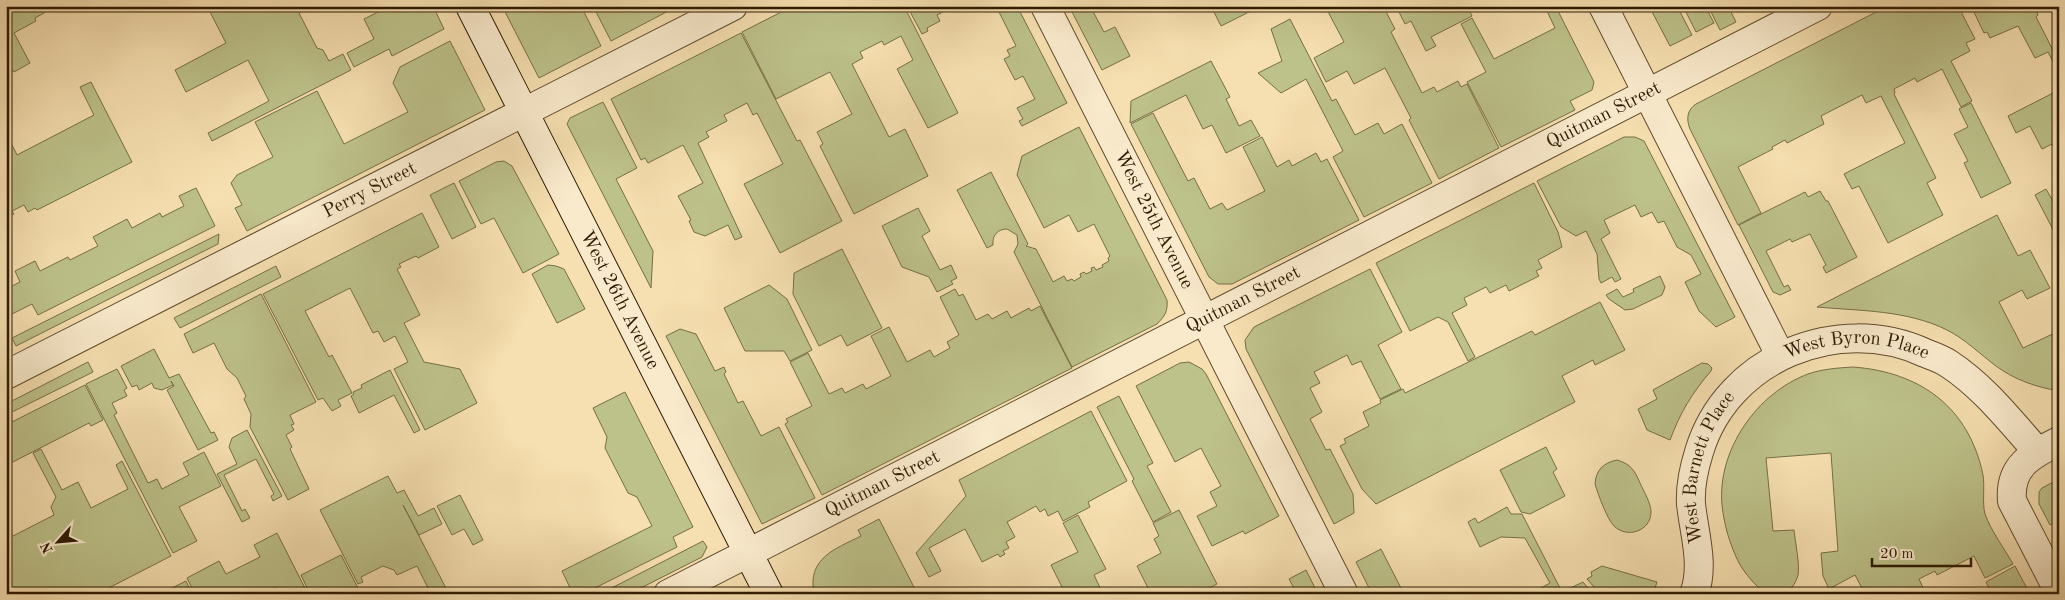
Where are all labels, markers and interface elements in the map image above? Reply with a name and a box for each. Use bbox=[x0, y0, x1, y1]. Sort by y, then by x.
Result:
street label: Quitman Street bbox=[1543, 78, 1664, 153]
street label: West 25th Avenue bbox=[1111, 148, 1197, 292]
street label: Perry Street bbox=[320, 159, 420, 222]
street label: West 26th Avenue bbox=[577, 228, 663, 372]
street label: Quitman Street bbox=[1183, 263, 1303, 337]
street label: West Byron Place bbox=[1781, 329, 1932, 363]
street label: West Barnett Place bbox=[1681, 388, 1739, 545]
street label: Quitman Street bbox=[822, 447, 943, 521]
north arrow bbox=[32, 518, 82, 568]
scale bar bbox=[1872, 535, 1971, 567]
text: N bbox=[39, 539, 56, 555]
text: 20 m bbox=[1880, 547, 1914, 562]

